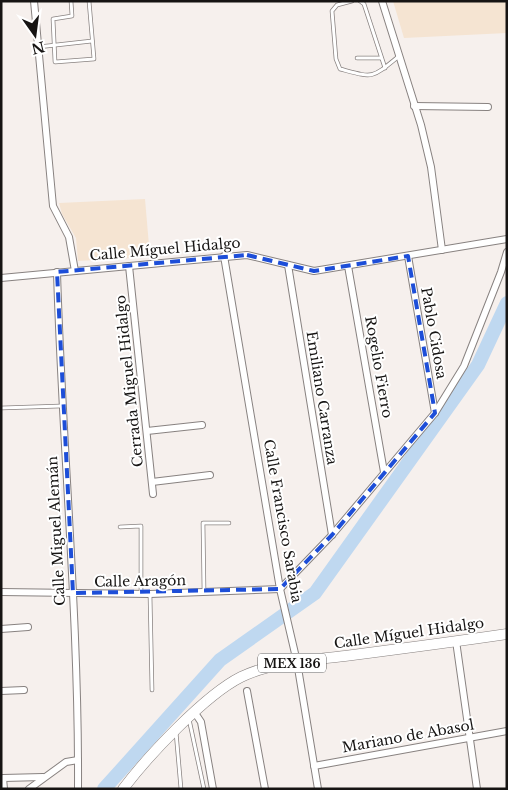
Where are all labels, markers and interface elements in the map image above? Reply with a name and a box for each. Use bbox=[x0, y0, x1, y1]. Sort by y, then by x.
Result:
north arrow bbox=[10, 10, 60, 60]
text: N bbox=[30, 37, 47, 58]
street label: Calle Míguel Hidalgo bbox=[89, 233, 241, 265]
street label: Pablo Cidosa bbox=[417, 286, 451, 380]
street label: Cerrada Miguel Hidalgo bbox=[111, 294, 147, 468]
street label: Rogelio Fierro bbox=[361, 315, 397, 419]
street label: Emiliano Carranza bbox=[303, 330, 341, 466]
street label: Calle Francisco Sarabia bbox=[260, 438, 306, 604]
street label: Calle Miguel Alemán bbox=[43, 455, 69, 606]
street label: Calle Aragón bbox=[94, 571, 186, 591]
street label: Calle Míguel Hidalgo bbox=[333, 614, 485, 652]
road number: MEX 136 bbox=[258, 654, 326, 672]
street label: Mariano de Abasol bbox=[341, 715, 476, 756]

